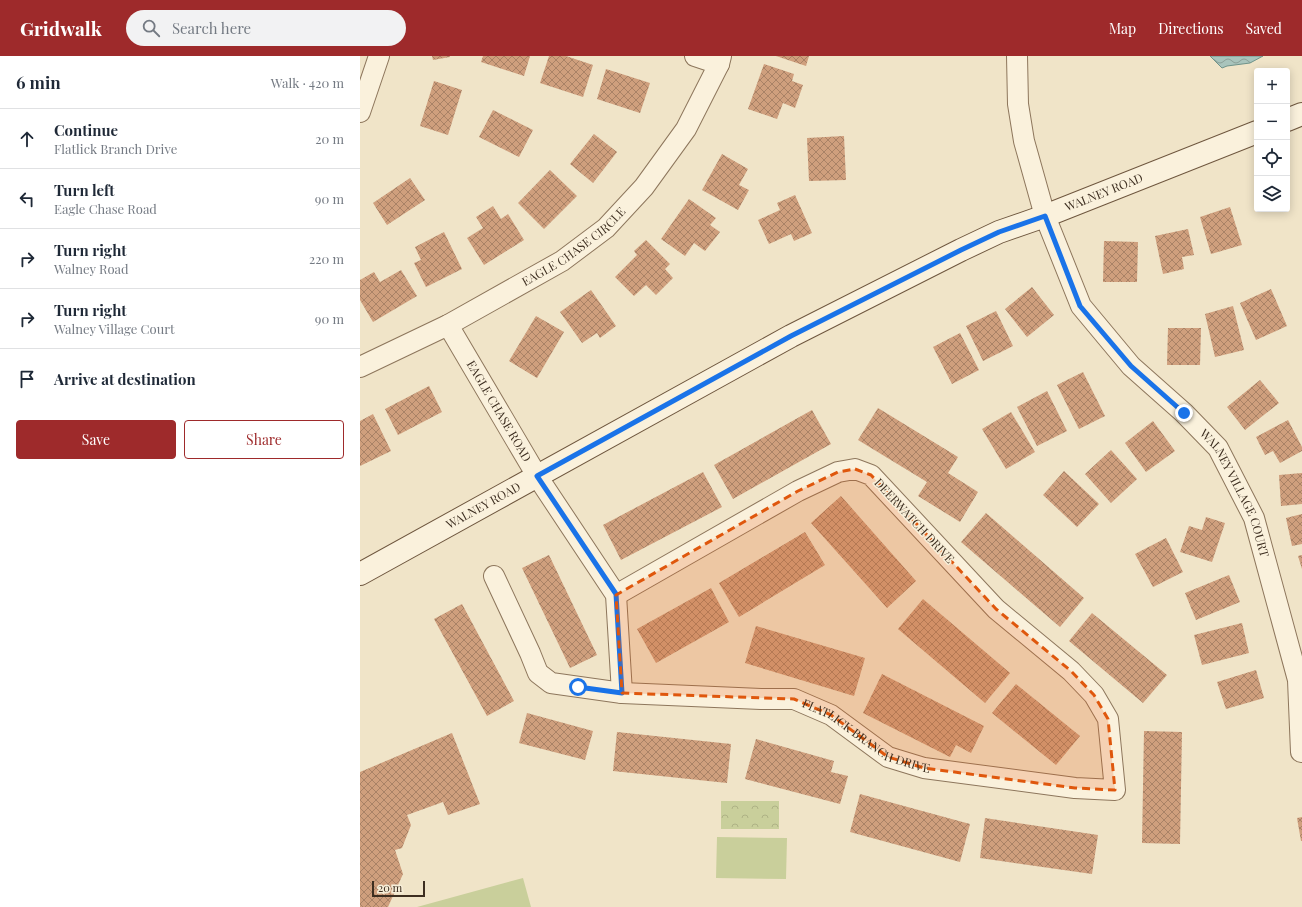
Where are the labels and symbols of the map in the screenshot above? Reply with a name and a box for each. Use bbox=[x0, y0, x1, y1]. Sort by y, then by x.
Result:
street label: WALNEY ROAD bbox=[1061, 169, 1145, 215]
street label: EAGLE CHASE CIRCLE bbox=[519, 203, 628, 289]
street label: EAGLE CHASE ROAD bbox=[464, 357, 536, 464]
route end bbox=[1175, 404, 1193, 422]
street label: WALNEY VILLAGE COURT bbox=[1196, 424, 1273, 559]
street label: DEERWATCH DRIVE bbox=[871, 474, 958, 566]
street label: WALNEY ROAD bbox=[442, 478, 523, 532]
route start bbox=[569, 678, 587, 696]
street label: FLATLICK BRANCH DRIVE bbox=[800, 695, 931, 776]
scale bar bbox=[372, 879, 425, 898]

